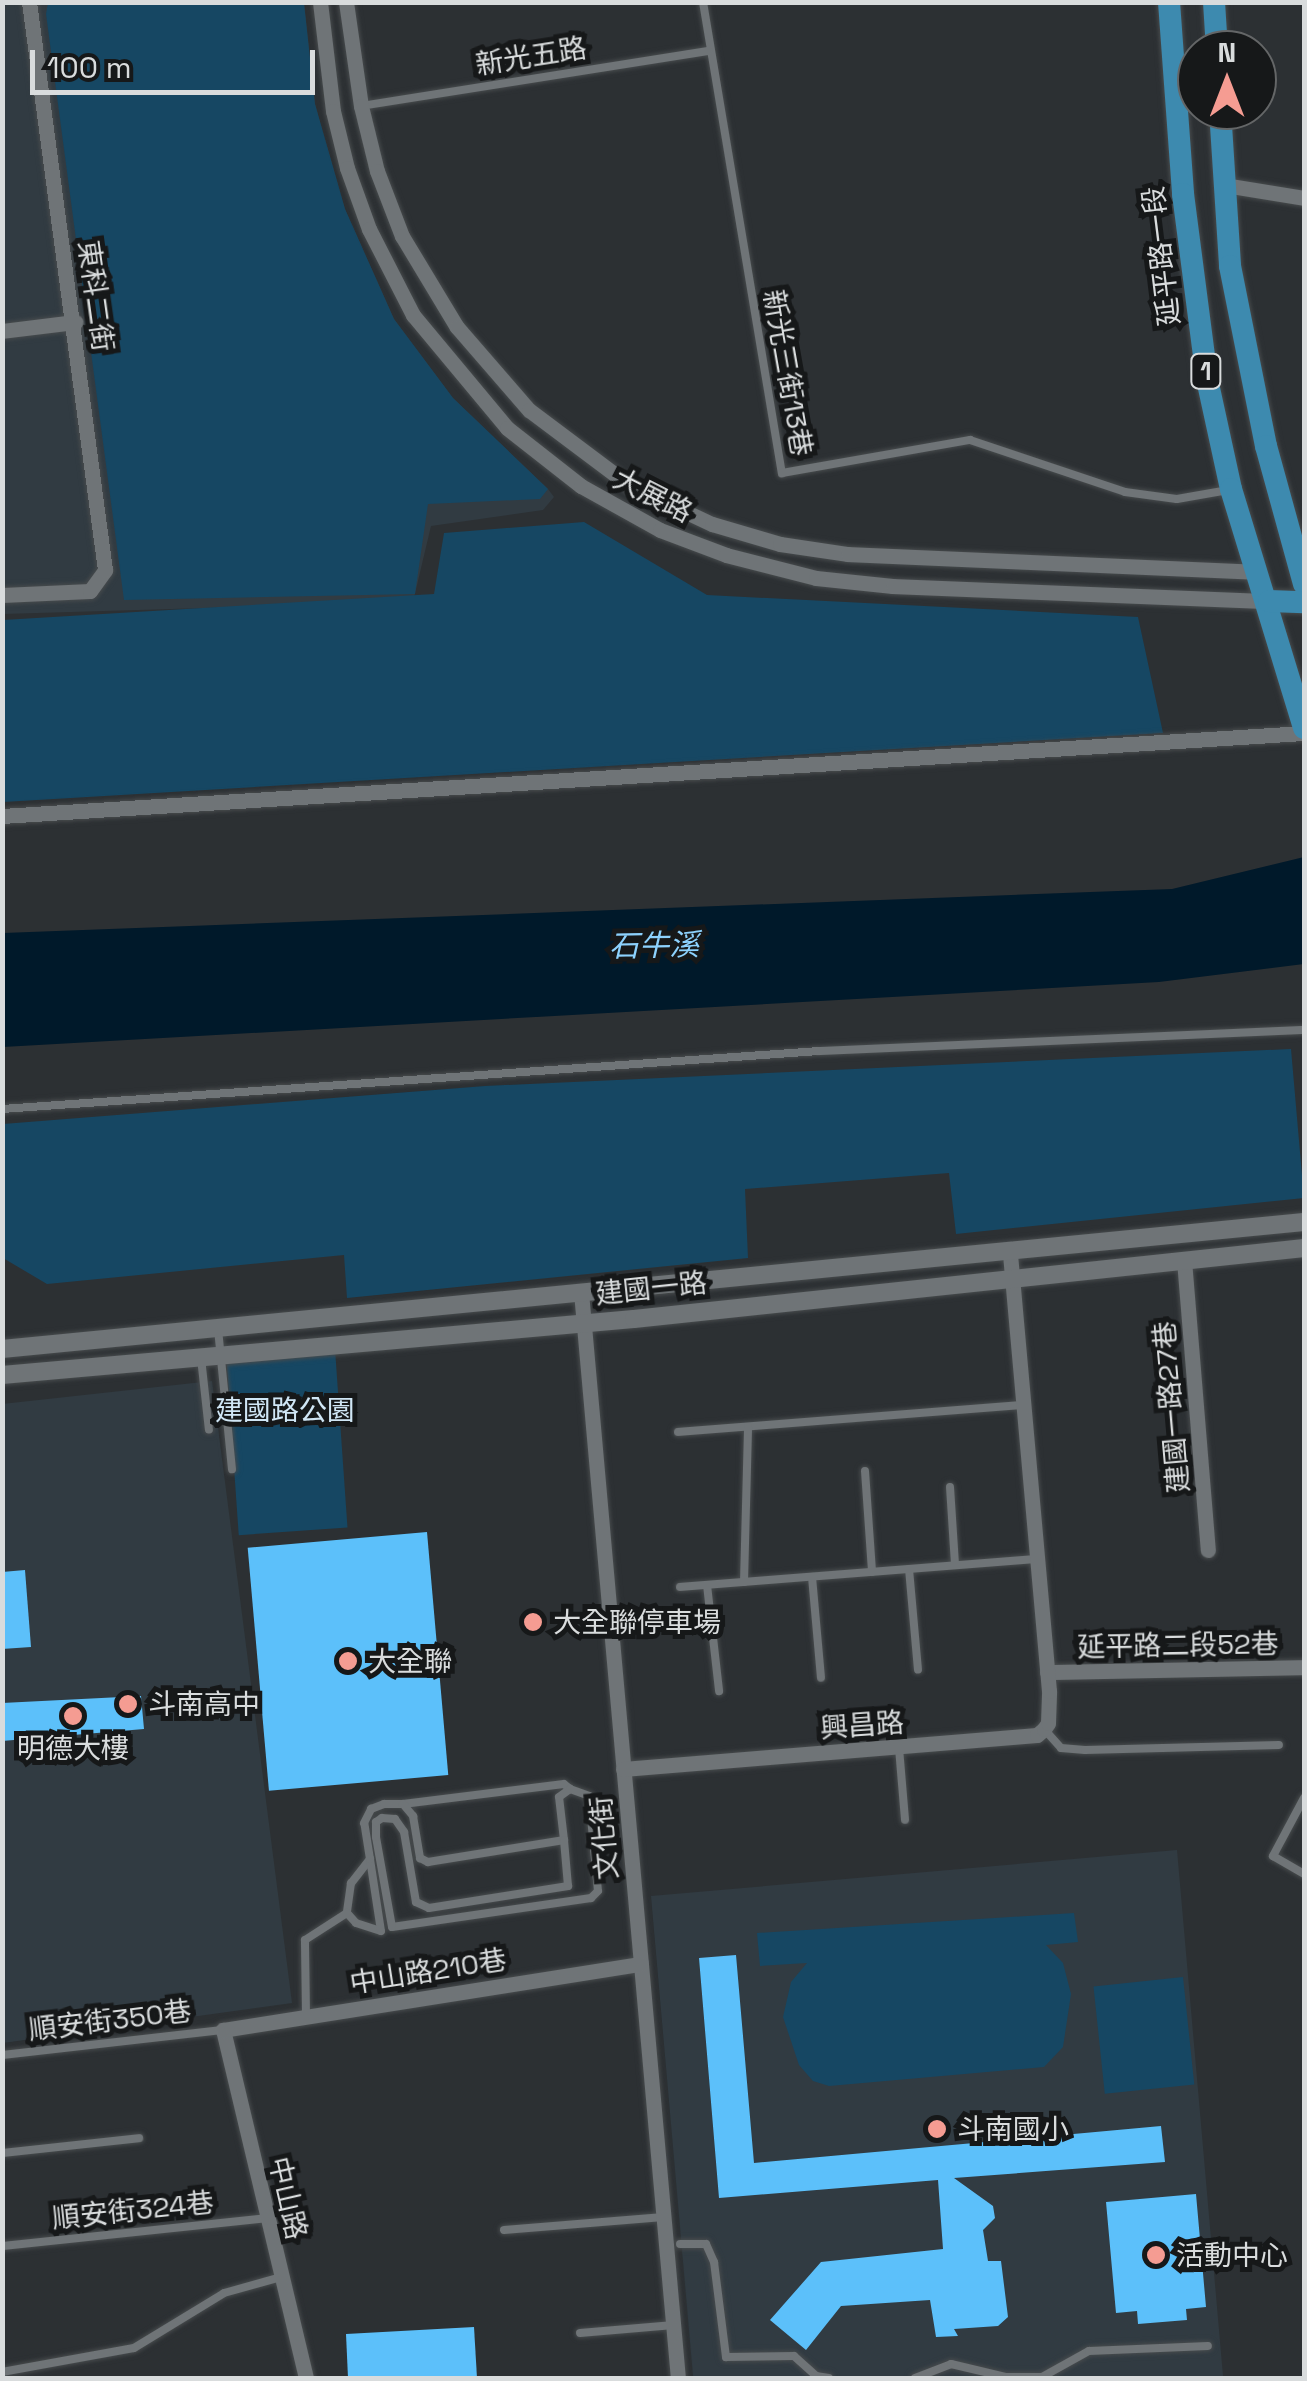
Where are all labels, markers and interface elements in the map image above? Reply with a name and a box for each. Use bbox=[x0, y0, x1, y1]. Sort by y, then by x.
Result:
scale bar bbox=[35, 30, 320, 92]
north arrow bbox=[1177, 30, 1277, 130]
street label: 新光五路 bbox=[473, 31, 589, 81]
text: N bbox=[1218, 34, 1236, 70]
text: 100 m bbox=[47, 48, 132, 87]
street label: 延平路一段 bbox=[1136, 184, 1186, 328]
street label: 東科二街 bbox=[72, 238, 120, 354]
street label: 新光三街13巷 bbox=[757, 287, 819, 459]
road number: 1 bbox=[1188, 351, 1224, 391]
street label: 大展路 bbox=[608, 461, 698, 529]
water label: 石牛溪 bbox=[609, 927, 699, 965]
street label: 建國一路 bbox=[594, 1265, 708, 1311]
street label: 建國一路27巷 bbox=[1147, 1320, 1195, 1494]
park label: 建國路公園 bbox=[215, 1393, 355, 1427]
place label: 大全聯停車場 bbox=[553, 1605, 721, 1639]
marker: 大全聯停車場 bbox=[522, 1611, 544, 1633]
street label: 延平路二段52巷 bbox=[1077, 1626, 1279, 1664]
place label: 大全聯 bbox=[368, 1644, 452, 1678]
marker: 大全聯 bbox=[337, 1650, 359, 1672]
place label: 斗南高中 bbox=[148, 1687, 260, 1721]
marker: 斗南高中 bbox=[117, 1693, 139, 1715]
marker: 明德大樓 bbox=[62, 1705, 84, 1727]
street label: 興昌路 bbox=[819, 1705, 905, 1745]
place label: 明德大樓 bbox=[17, 1731, 129, 1765]
street label: 文化街 bbox=[584, 1795, 624, 1881]
street label: 中山路210巷 bbox=[347, 1942, 509, 2000]
street label: 順安街350巷 bbox=[27, 1993, 193, 2047]
place label: 斗南國小 bbox=[957, 2112, 1069, 2146]
marker: 斗南國小 bbox=[926, 2118, 948, 2140]
street label: 中山路 bbox=[262, 2153, 314, 2243]
street label: 順安街324巷 bbox=[50, 2185, 216, 2235]
place label: 活動中心 bbox=[1176, 2238, 1288, 2272]
marker: 活動中心 bbox=[1145, 2244, 1167, 2266]

